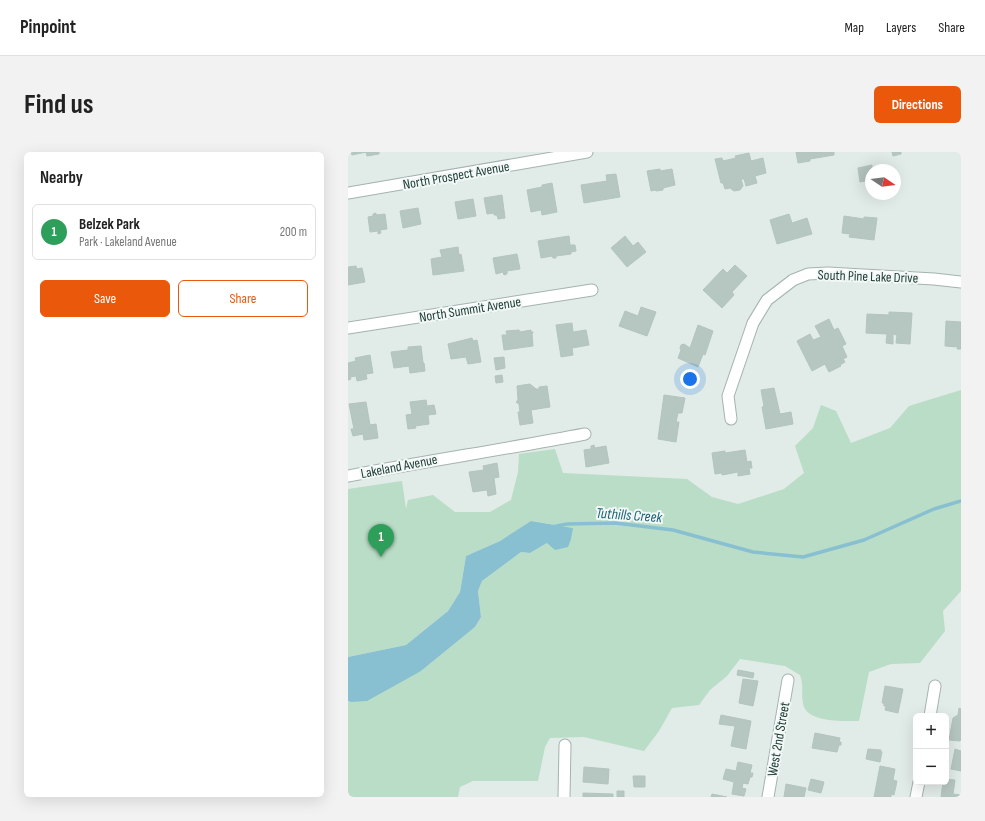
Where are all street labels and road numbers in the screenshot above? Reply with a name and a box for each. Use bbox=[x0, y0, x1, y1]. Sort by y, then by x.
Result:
street label: North Prospect Avenue bbox=[402, 158, 511, 193]
street label: South Pine Lake Drive bbox=[817, 266, 918, 287]
street label: North Summit Avenue bbox=[418, 293, 522, 326]
street label: Lakeland Avenue bbox=[359, 451, 439, 482]
street label: West 2nd Street bbox=[764, 700, 793, 778]

